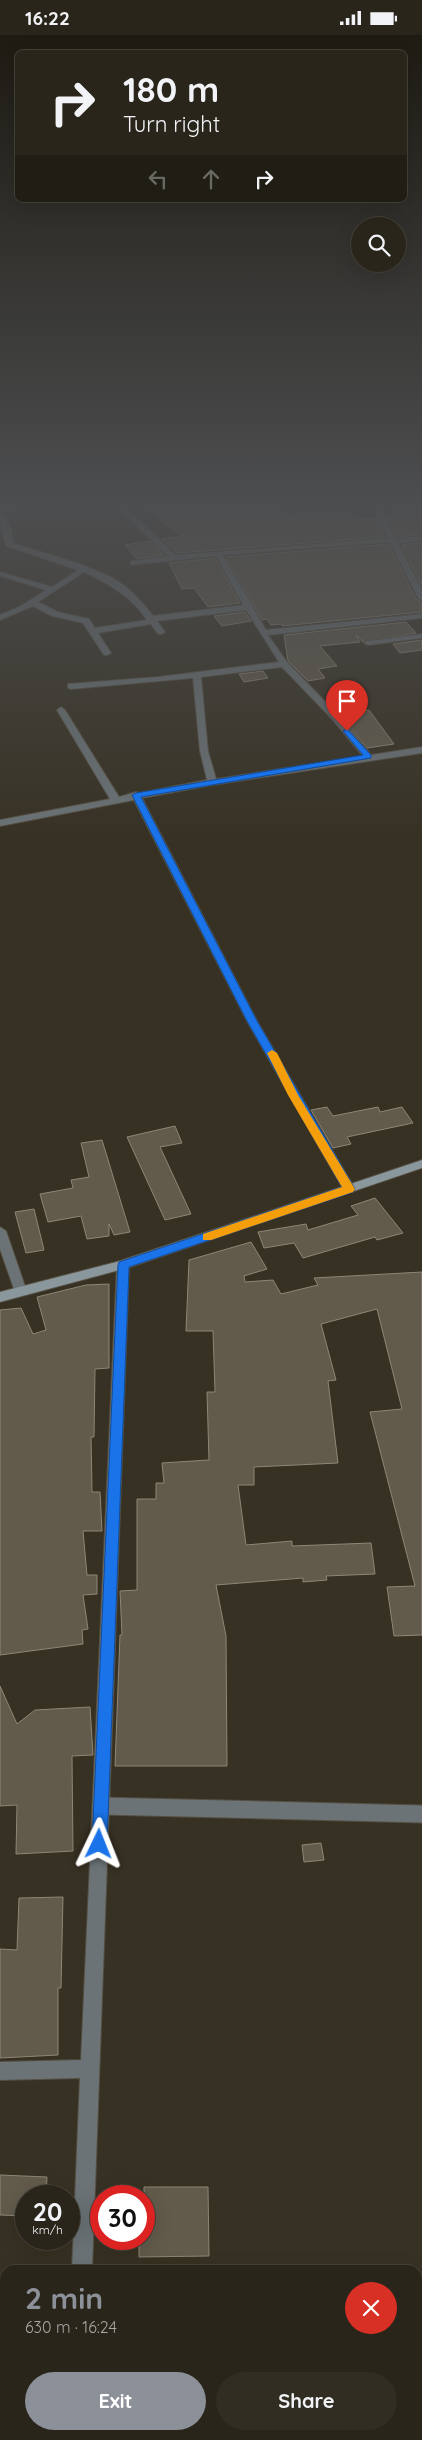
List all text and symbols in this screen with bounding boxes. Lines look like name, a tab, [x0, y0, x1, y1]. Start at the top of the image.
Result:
text: 16:22	[25, 6, 70, 30]
text: 180 m	[123, 67, 219, 111]
icon: right	[40, 70, 105, 135]
text: Turn right	[123, 110, 220, 138]
icon: left	[144, 165, 172, 193]
icon: ahead	[197, 165, 225, 193]
icon: right	[250, 165, 278, 193]
map controls	[351, 217, 406, 272]
button: search	[351, 217, 406, 272]
pin	[326, 680, 368, 731]
icon: arrive	[333, 687, 361, 715]
position arrow	[72, 1817, 124, 1869]
speed limit sign: 30	[90, 2185, 155, 2250]
text: 20	[33, 2196, 62, 2227]
text: km/h	[32, 2222, 63, 2237]
text: 2 min	[25, 2279, 103, 2317]
button: close	[345, 2282, 397, 2334]
text: 630 m · 16:24	[25, 2317, 117, 2337]
button: Exit	[25, 2372, 206, 2430]
button: Share	[216, 2372, 397, 2430]

